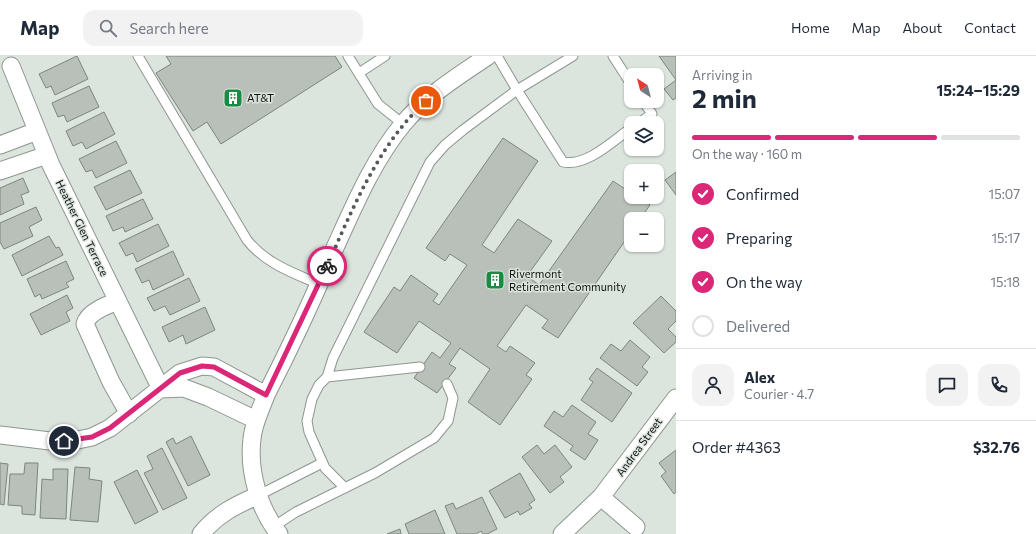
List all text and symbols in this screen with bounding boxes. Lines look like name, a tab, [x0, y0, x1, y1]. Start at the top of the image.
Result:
search box	[83, 10, 363, 46]
text: Map	[20, 16, 59, 39]
icon: search	[97, 17, 119, 39]
text: Search here	[129, 19, 209, 37]
text: Home	[791, 19, 830, 36]
text: Map	[852, 19, 880, 36]
text: About	[902, 19, 942, 36]
text: Contact	[964, 19, 1016, 36]
text: Arriving in	[692, 67, 752, 83]
north arrow	[624, 68, 664, 108]
map controls	[624, 68, 664, 252]
text: 15:24–15:29	[937, 81, 1020, 99]
text: 2 min	[692, 82, 757, 113]
pin	[409, 84, 443, 118]
building icon: AT&T	[222, 87, 244, 109]
icon: bag	[415, 90, 437, 112]
place label: AT&T	[247, 91, 274, 104]
button: layers	[624, 116, 664, 156]
text: On the way · 160 m	[692, 146, 802, 162]
button: +	[624, 164, 664, 204]
street label: Heather Glen Terrace	[53, 177, 112, 278]
icon: check	[692, 183, 714, 205]
text: Confirmed	[726, 185, 799, 203]
text: 15:07	[989, 186, 1020, 202]
button: −	[624, 212, 664, 252]
icon: check	[692, 227, 714, 249]
text: Preparing	[726, 229, 792, 247]
text: 15:17	[991, 230, 1020, 246]
courier	[307, 246, 347, 286]
icon: bike	[316, 255, 338, 277]
place label: Rivermont Retirement Community	[509, 267, 626, 293]
building icon: Rivermont Retirement Community	[484, 269, 506, 291]
icon: check	[692, 271, 714, 293]
text: On the way	[726, 273, 803, 291]
text: 15:18	[990, 274, 1020, 290]
text: Delivered	[726, 317, 790, 335]
button: person	[692, 364, 734, 406]
button: chat	[926, 364, 968, 406]
button: phone	[978, 364, 1020, 406]
text: Alex	[744, 368, 775, 386]
text: Courier · 4.7	[744, 386, 814, 402]
street label: Andrea Street	[613, 415, 664, 479]
pin	[47, 424, 81, 458]
icon: home	[53, 430, 75, 452]
text: Order #4363	[692, 438, 781, 456]
text: $32.76	[973, 438, 1020, 456]

